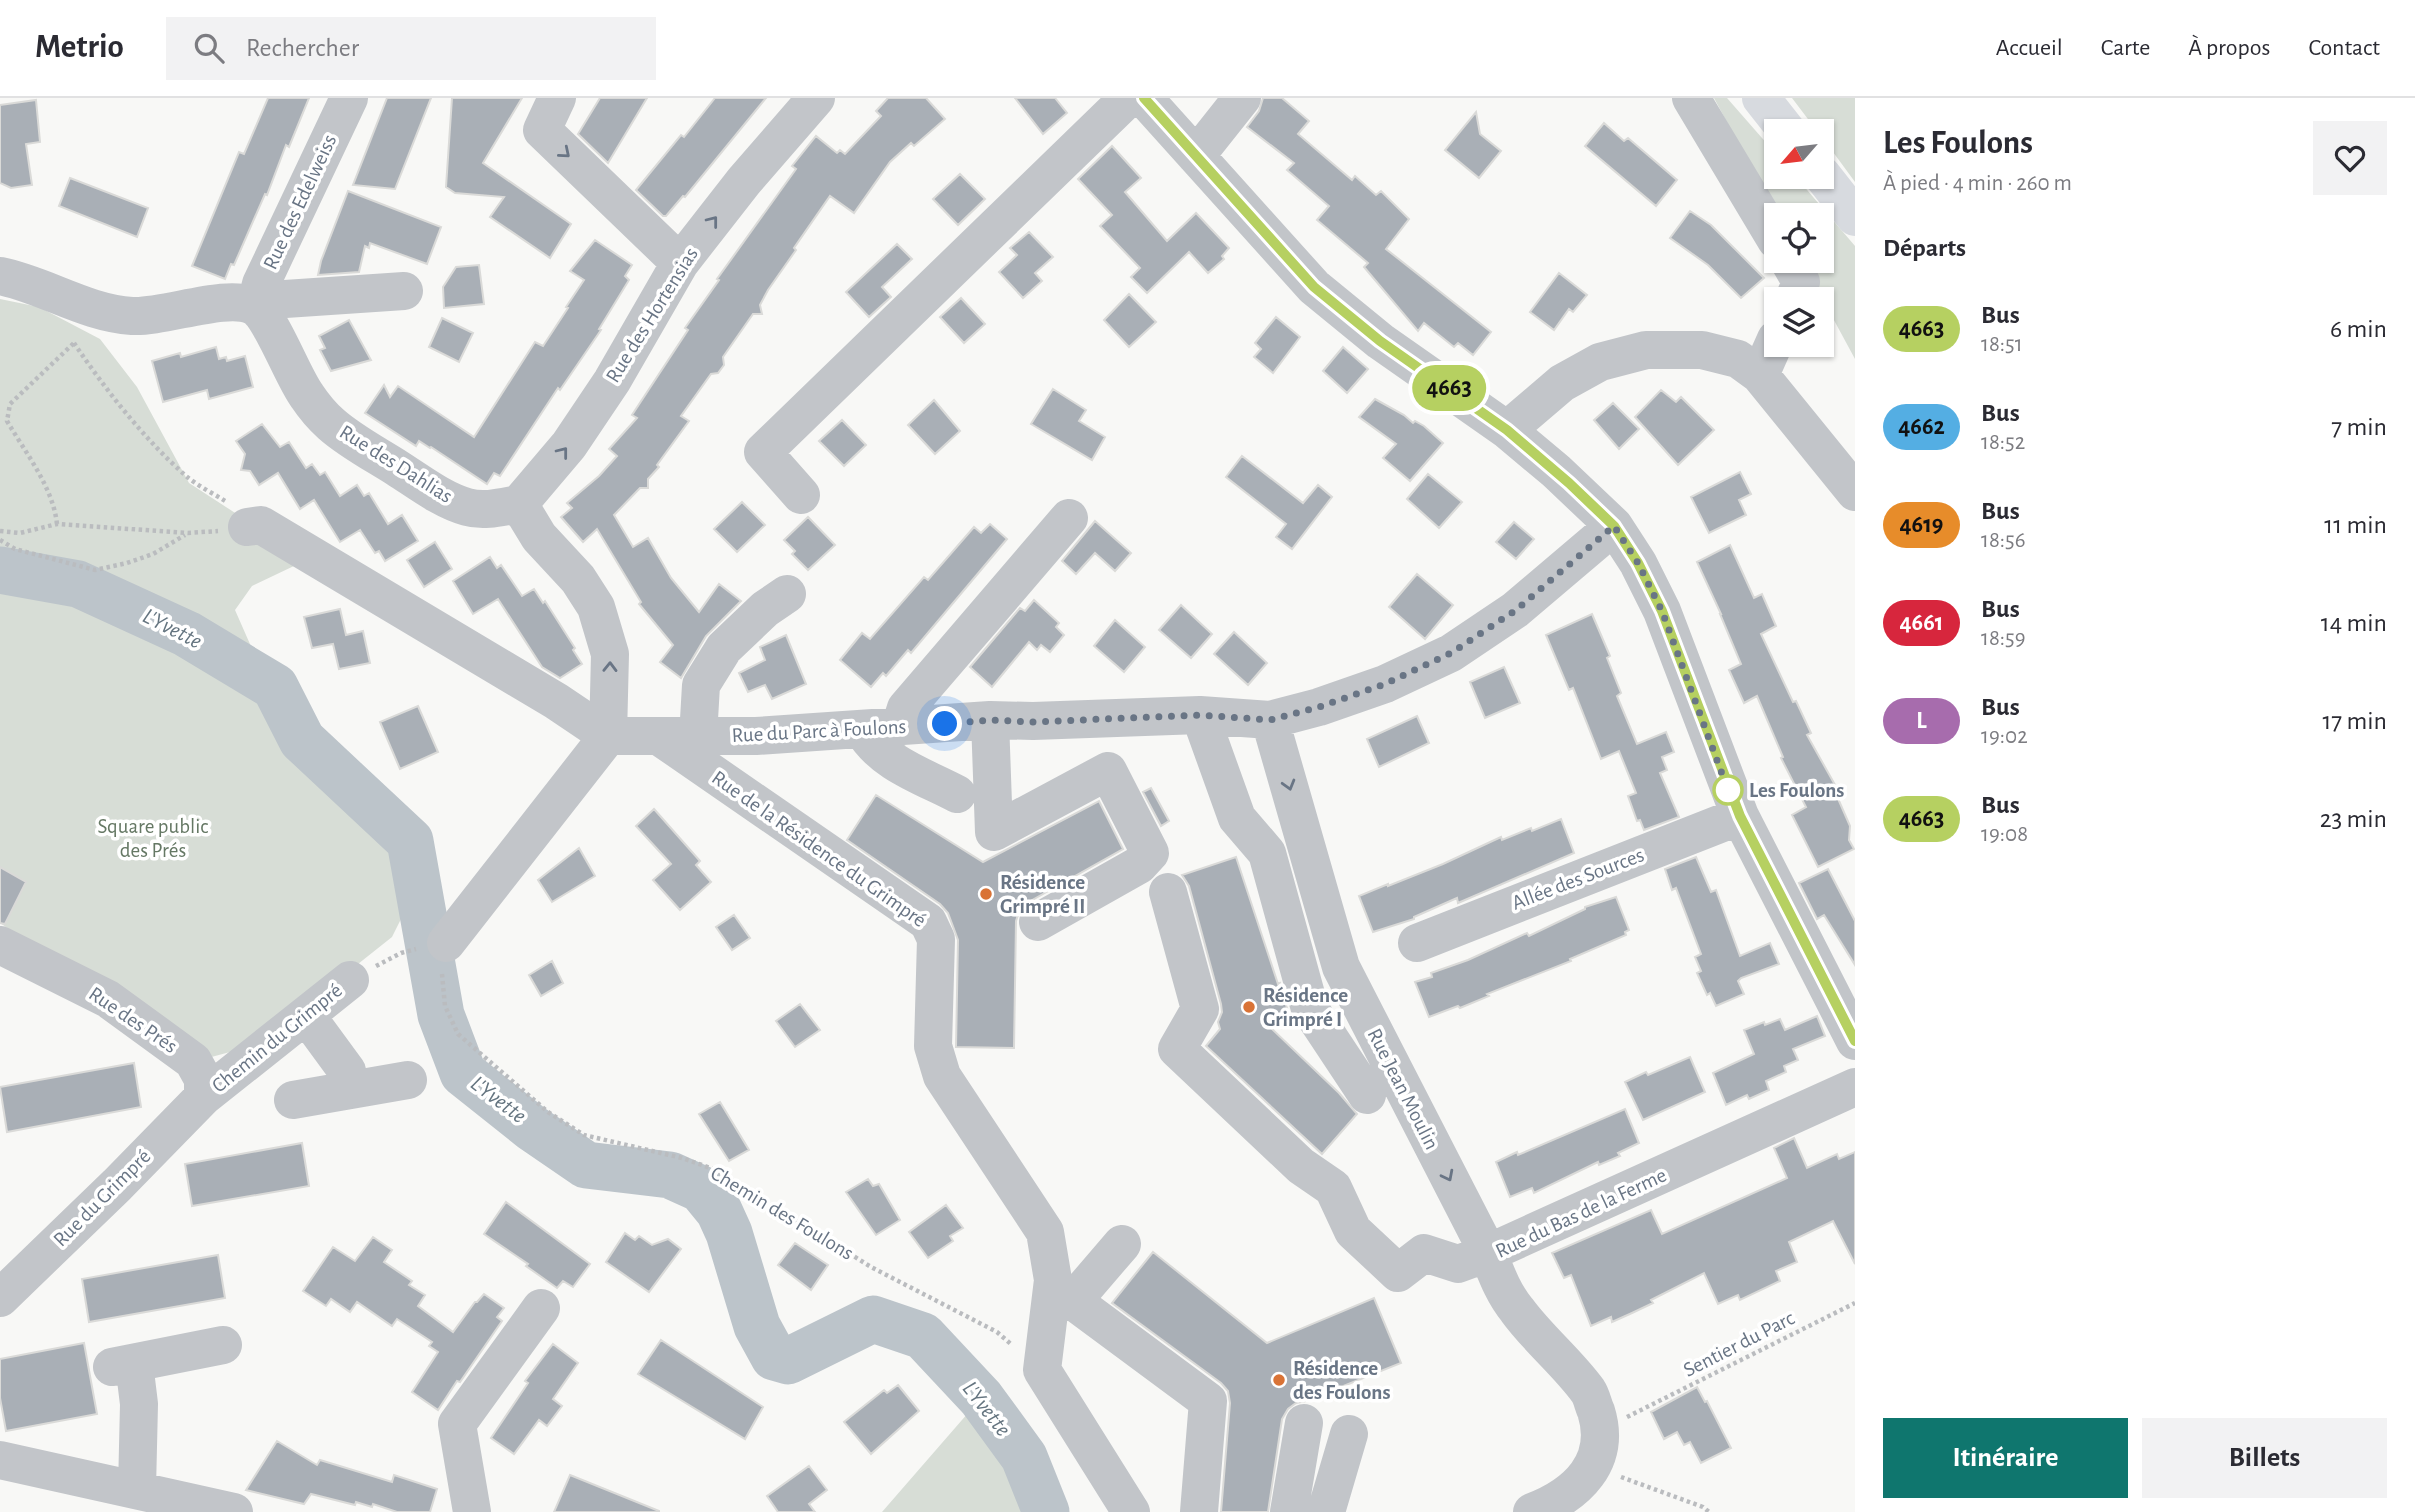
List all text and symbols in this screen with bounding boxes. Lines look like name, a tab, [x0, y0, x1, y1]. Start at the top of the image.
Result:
search box	[166, 17, 656, 80]
icon: search	[190, 29, 228, 67]
text: Metrio	[35, 31, 124, 64]
text: Rechercher	[246, 35, 359, 61]
text: Accueil	[1996, 36, 2063, 60]
text: Carte	[2101, 36, 2150, 60]
text: À propos	[2188, 36, 2270, 60]
text: Contact	[2308, 36, 2380, 60]
north arrow	[1764, 119, 1834, 189]
map controls	[1764, 119, 1834, 357]
button: heart	[2313, 121, 2387, 195]
text: Les Foulons	[1883, 127, 2033, 160]
street label: Rue des Edelweiss	[260, 131, 340, 273]
one-way arrow	[557, 145, 570, 157]
text: À pied · 4 min · 260 m	[1883, 172, 2072, 195]
button: locate	[1764, 203, 1834, 273]
one-way arrow	[705, 216, 717, 229]
text: Départs	[1883, 235, 1966, 261]
street label: Rue des Hortensias	[602, 244, 702, 386]
button: layers	[1764, 287, 1834, 357]
text: Bus	[1981, 302, 2020, 328]
text: 6 min	[2330, 316, 2387, 342]
text: 4663	[1899, 317, 1944, 341]
text: 18:51	[1981, 333, 2023, 356]
line badge: 4663	[1400, 365, 1498, 411]
text: 4663	[1426, 376, 1472, 400]
text: Bus	[1981, 400, 2020, 426]
text: 7 min	[2331, 414, 2387, 440]
text: 4662	[1898, 415, 1945, 439]
street label: Rue des Dahlias	[336, 421, 456, 507]
text: 18:52	[1981, 431, 2025, 454]
one-way arrow	[555, 448, 568, 460]
text: Bus	[1981, 498, 2020, 524]
text: 11 min	[2324, 512, 2387, 538]
text: 4619	[1900, 513, 1943, 537]
text: 18:56	[1981, 529, 2026, 552]
text: Bus	[1981, 596, 2020, 622]
water label: L'Yvette	[139, 604, 206, 654]
text: 14 min	[2321, 610, 2387, 636]
text: 4661	[1900, 611, 1943, 635]
text: 18:59	[1981, 627, 2026, 650]
one-way arrow	[602, 662, 618, 672]
text: Bus	[1981, 694, 2020, 720]
your location	[927, 706, 962, 741]
text: 17 min	[2322, 708, 2387, 734]
text: L	[1916, 709, 1927, 733]
street label: Rue du Parc à Foulons	[731, 716, 907, 746]
text: 19:02	[1981, 725, 2028, 748]
street label: Rue de la Résidence du Grimpré	[708, 767, 930, 931]
marker: Les Foulons	[1713, 775, 1743, 805]
one-way arrow	[1281, 779, 1295, 791]
place label: Les Foulons	[1749, 780, 1844, 801]
text: Bus	[1981, 792, 2020, 818]
text: 23 min	[2320, 806, 2387, 832]
text: 4663	[1899, 807, 1944, 831]
park label: Square public des Prés	[98, 816, 208, 861]
text: 19:08	[1981, 823, 2028, 846]
street label: Allée des Sources	[1509, 844, 1647, 914]
place label: Résidence Grimpré II	[1000, 872, 1085, 917]
marker: Résidence Grimpré II	[978, 886, 994, 902]
street label: Chemin du Grimpré	[208, 979, 346, 1097]
street label: Rue des Prés	[85, 983, 181, 1057]
place label: Résidence Grimpré I	[1263, 985, 1348, 1030]
marker: Résidence Grimpré I	[1241, 999, 1257, 1015]
street label: Rue Jean Moulin	[1363, 1025, 1443, 1153]
water label: L'Yvette	[466, 1072, 530, 1128]
street label: Rue du Grimpré	[49, 1145, 155, 1251]
street label: Chemin des Foulons	[707, 1162, 857, 1264]
street label: Rue du Bas de la Ferme	[1492, 1164, 1670, 1262]
one-way arrow	[1439, 1168, 1453, 1181]
street label: Sentier du Parc	[1680, 1307, 1798, 1381]
place label: Résidence des Foulons	[1293, 1358, 1391, 1403]
marker: Résidence des Foulons	[1271, 1372, 1287, 1388]
water label: L'Yvette	[958, 1377, 1015, 1441]
button: Itinéraire	[1883, 1418, 2128, 1498]
button: Billets	[2142, 1418, 2387, 1498]

